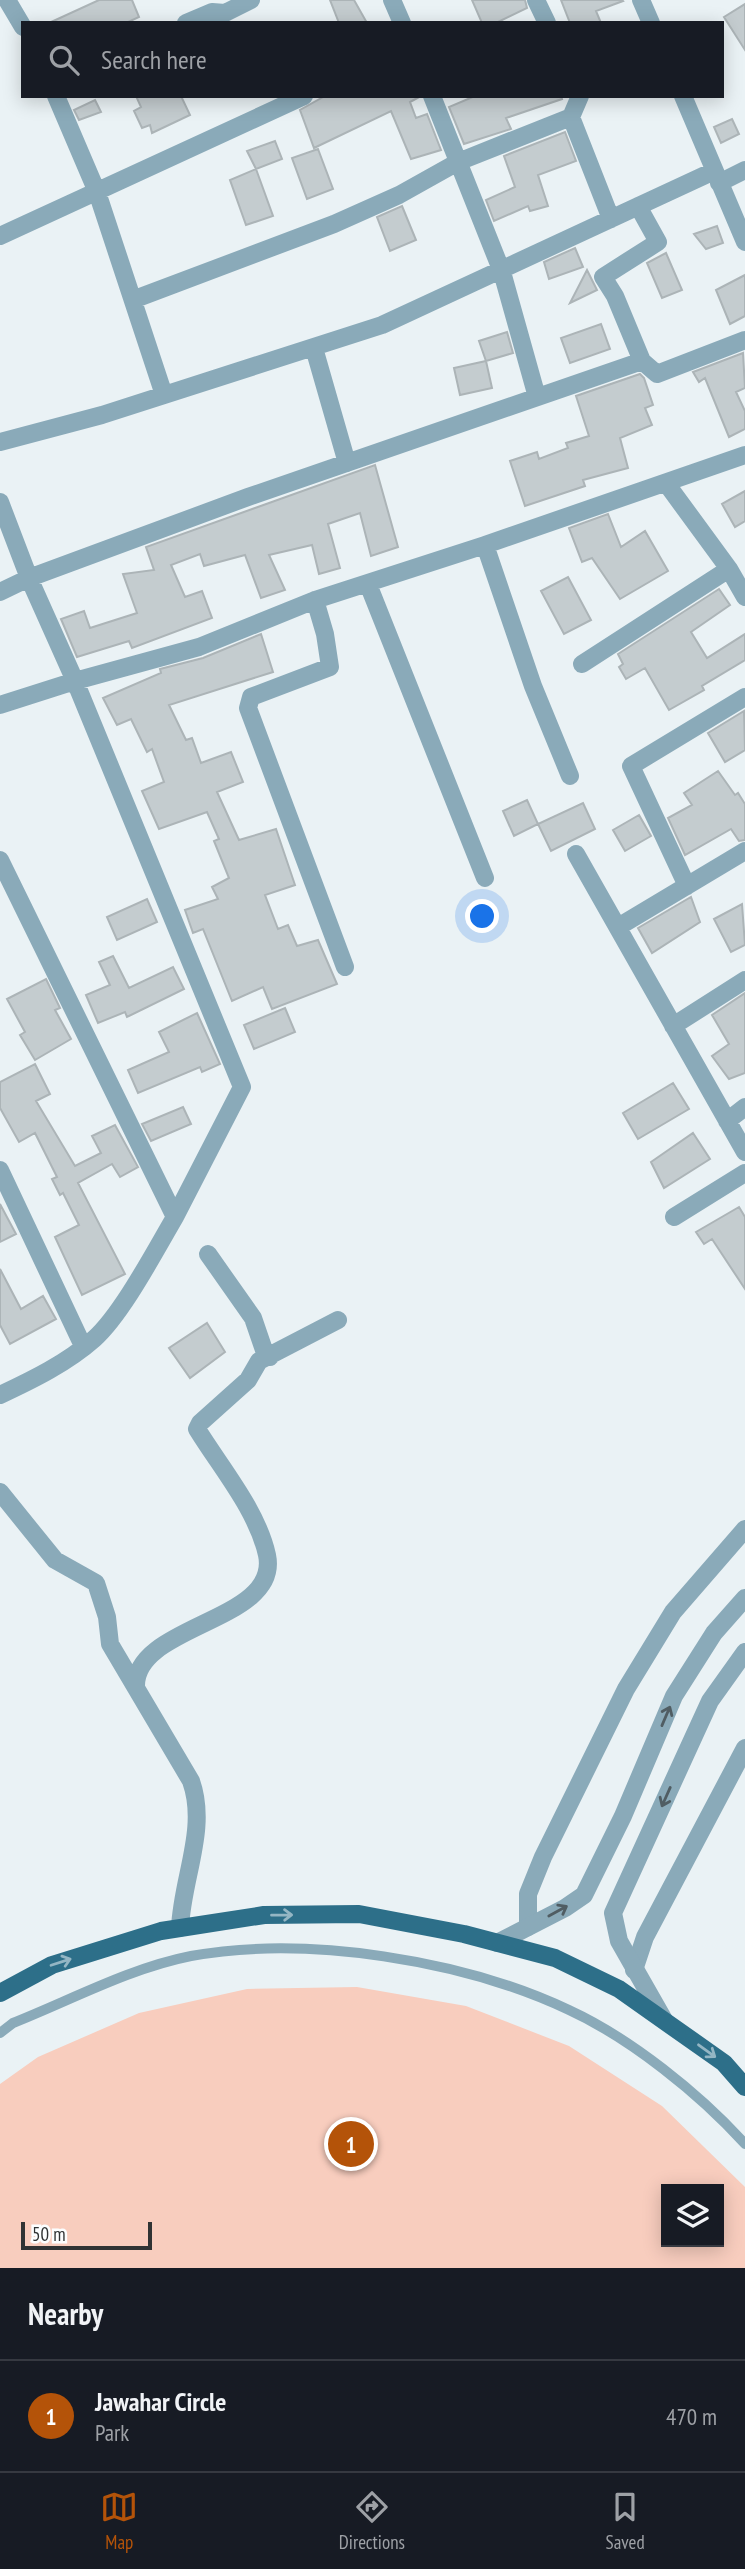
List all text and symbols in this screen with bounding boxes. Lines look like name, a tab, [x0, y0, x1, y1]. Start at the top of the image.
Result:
search box	[21, 21, 724, 98]
icon: search	[45, 41, 83, 79]
text: Search here	[101, 43, 207, 76]
your location	[465, 899, 499, 933]
one-way arrow	[660, 1706, 673, 1727]
one-way arrow	[658, 1787, 671, 1808]
one-way arrow	[547, 1904, 568, 1917]
one-way arrow	[271, 1908, 294, 1922]
one-way arrow	[49, 1955, 71, 1967]
one-way arrow	[697, 2043, 716, 2058]
pin: 1	[328, 2118, 374, 2170]
map controls	[661, 2184, 724, 2247]
button: layers	[661, 2184, 724, 2247]
scale bar	[21, 2219, 152, 2251]
text: 50 m	[32, 2222, 66, 2246]
text: Nearby	[28, 2294, 103, 2333]
text: Jawahar Circle	[95, 2385, 226, 2418]
text: 1	[46, 2402, 57, 2431]
text: 470 m	[666, 2402, 717, 2431]
text: Park	[95, 2418, 129, 2447]
tab: Map	[100, 2488, 138, 2554]
tab: Directions	[339, 2488, 405, 2554]
tab: Saved	[606, 2488, 645, 2554]

